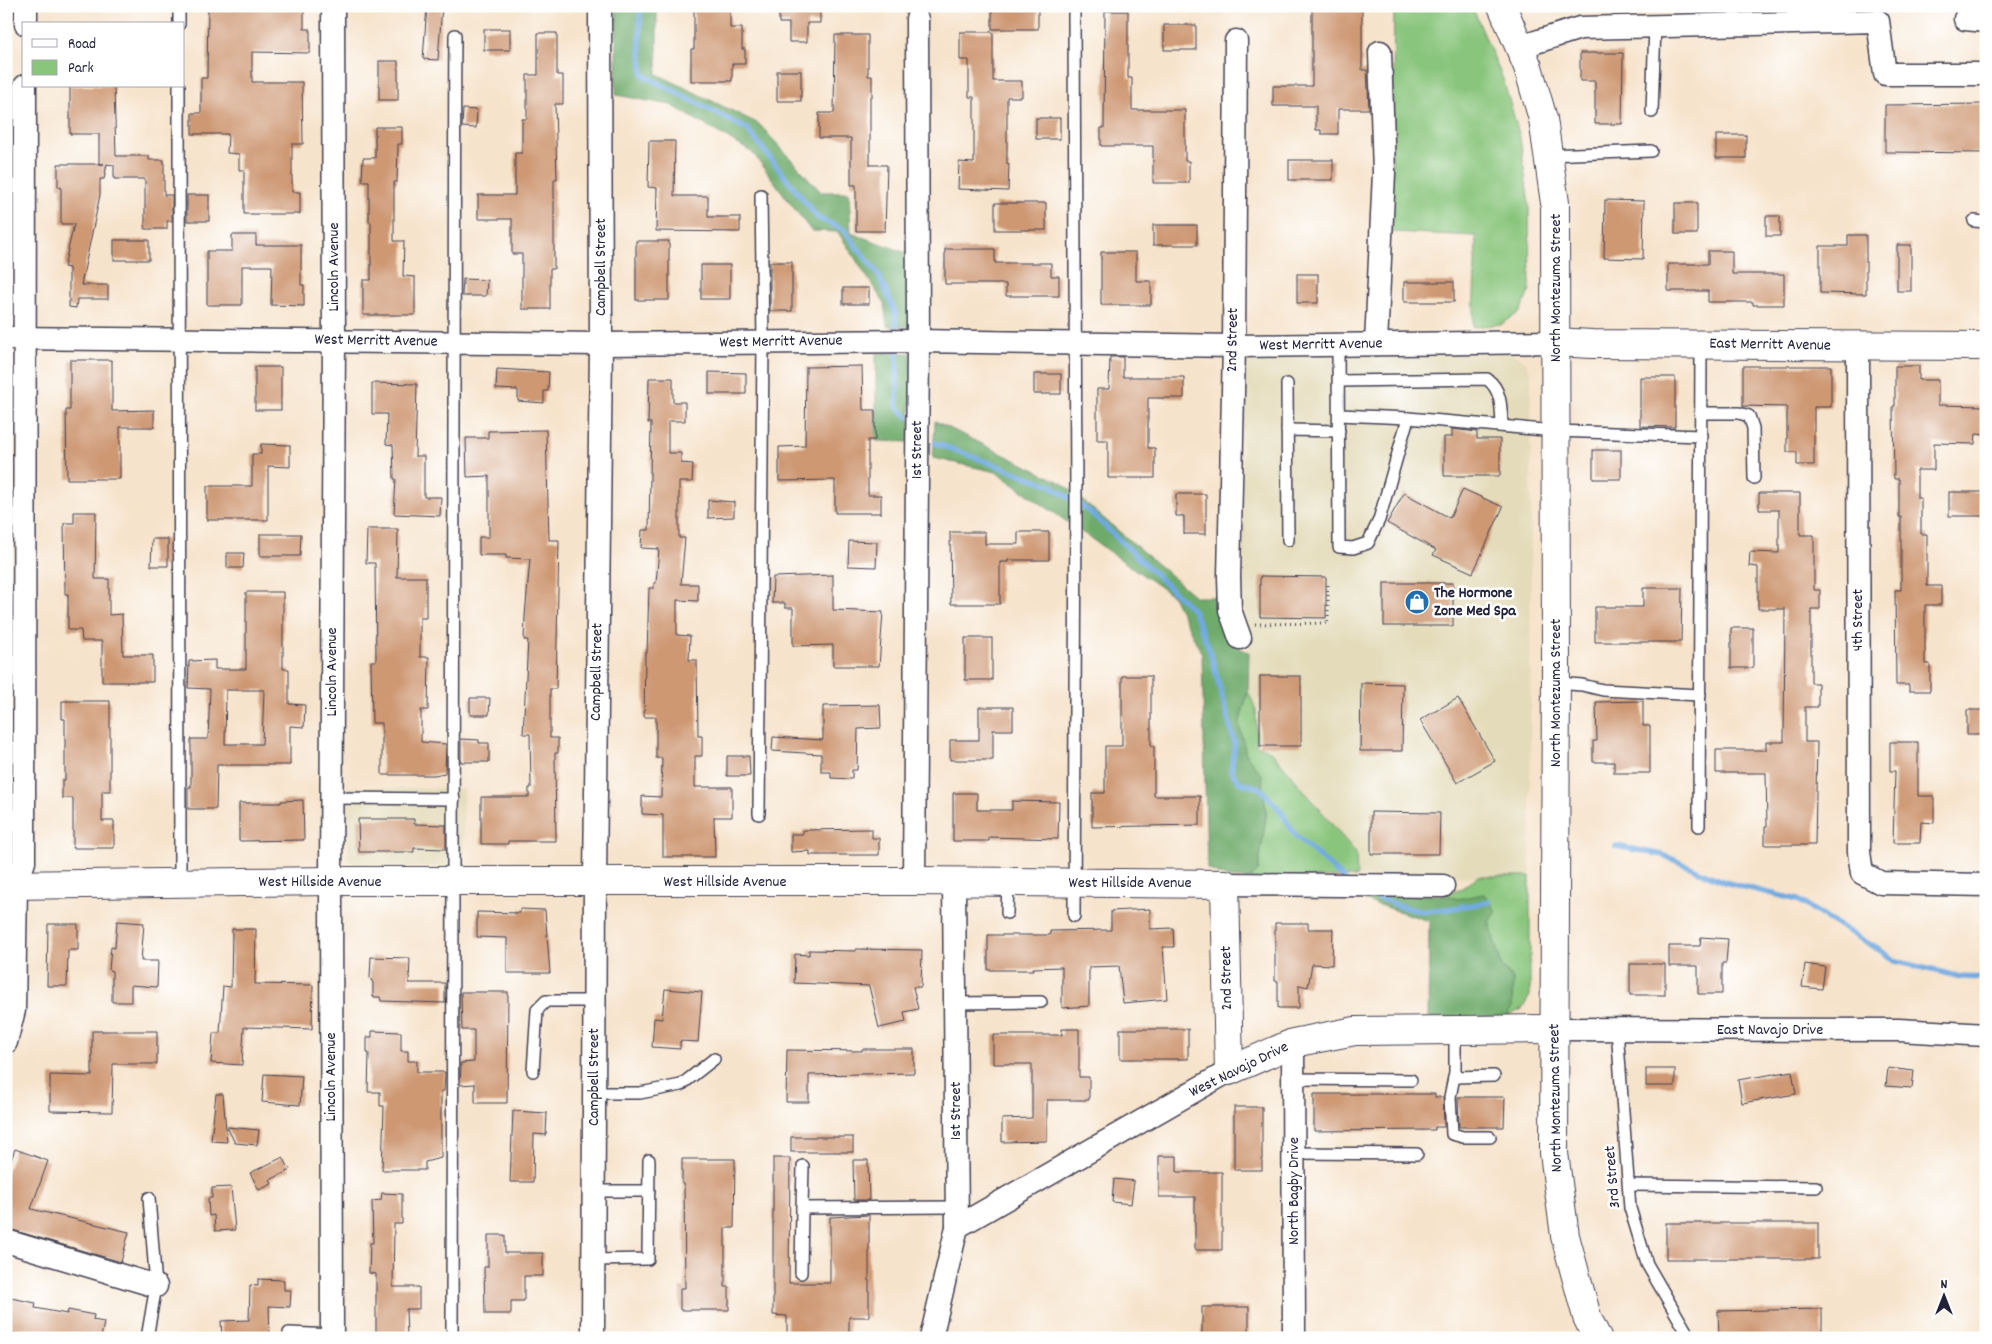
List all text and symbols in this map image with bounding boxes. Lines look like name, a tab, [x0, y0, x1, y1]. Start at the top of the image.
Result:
legend	[22, 22, 185, 88]
text: Road	[68, 34, 96, 56]
text: Park	[68, 58, 94, 80]
street label: North Montezuma Street	[1545, 214, 1568, 362]
street label: Campbell Street	[590, 218, 613, 316]
street label: Lincoln Avenue	[323, 222, 346, 312]
street label: 2nd Street	[1221, 307, 1245, 372]
street label: West Merritt Avenue	[314, 328, 438, 354]
street label: West Merritt Avenue	[719, 329, 843, 355]
street label: West Merritt Avenue	[1259, 332, 1383, 358]
street label: East Merritt Avenue	[1709, 332, 1831, 358]
street label: 1st Street	[906, 421, 929, 479]
place label: The Hormone Zone Med Spa	[1434, 582, 1517, 623]
shop icon: The Hormone Zone Med Spa	[1404, 589, 1430, 615]
street label: 4th Street	[1847, 589, 1870, 651]
street label: North Montezuma Street	[1545, 619, 1568, 767]
street label: Campbell Street	[585, 623, 609, 721]
street label: Lincoln Avenue	[321, 627, 344, 717]
street label: West Hillside Avenue	[259, 871, 381, 894]
street label: West Hillside Avenue	[664, 871, 786, 894]
street label: West Hillside Avenue	[1069, 872, 1191, 895]
street label: 2nd Street	[1215, 945, 1239, 1010]
street label: East Navajo Drive	[1717, 1019, 1823, 1042]
street label: North Montezuma Street	[1543, 1023, 1569, 1173]
street label: Campbell Street	[583, 1028, 606, 1126]
street label: Lincoln Avenue	[320, 1032, 343, 1122]
street label: West Navajo Drive	[1185, 1036, 1293, 1104]
street label: 1st Street	[945, 1082, 968, 1140]
street label: North Bagby Drive	[1283, 1137, 1306, 1245]
street label: 3rd Street	[1599, 1144, 1627, 1209]
north arrow	[1920, 1272, 1970, 1322]
text: N	[1941, 1275, 1948, 1295]

